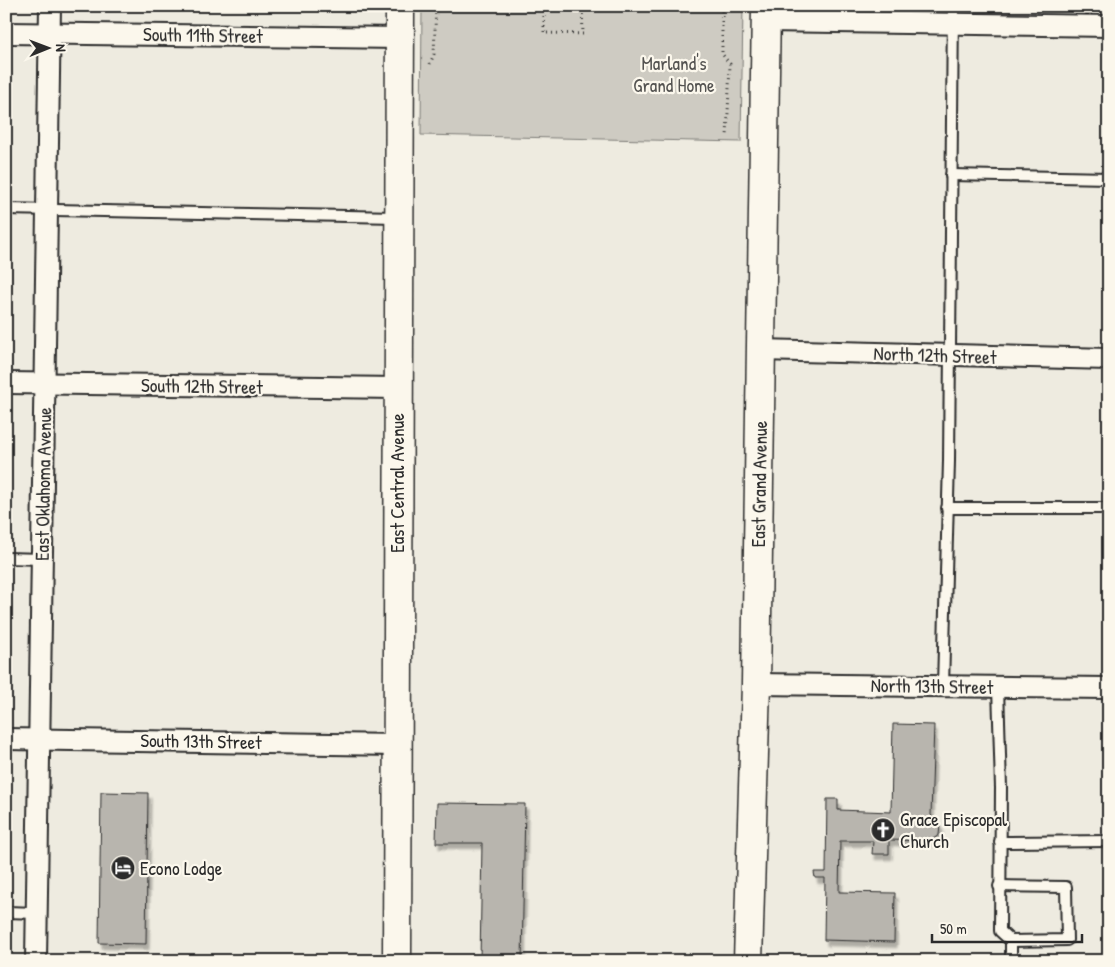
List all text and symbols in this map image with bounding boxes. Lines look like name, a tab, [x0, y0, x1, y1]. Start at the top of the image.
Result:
street label: South 11th Street	[143, 21, 264, 49]
north arrow	[22, 22, 72, 72]
text: N	[52, 44, 71, 52]
park label: Marland's Grand Home	[633, 50, 715, 98]
street label: North 12th Street	[873, 340, 997, 370]
street label: South 12th Street	[141, 372, 264, 400]
street label: East Oklahoma Avenue	[29, 407, 57, 561]
street label: East Central Avenue	[384, 413, 410, 553]
street label: East Grand Avenue	[745, 420, 773, 547]
street label: North 13th Street	[871, 672, 994, 700]
street label: South 13th Street	[140, 727, 262, 755]
place label: Grace Episcopal Church	[900, 806, 1008, 854]
church icon: Grace Episcopal Church	[870, 817, 896, 843]
hotel icon: Econo Lodge	[110, 855, 136, 881]
place label: Econo Lodge	[140, 855, 223, 881]
scale bar	[932, 912, 1082, 944]
text: 50 m	[940, 918, 967, 939]

